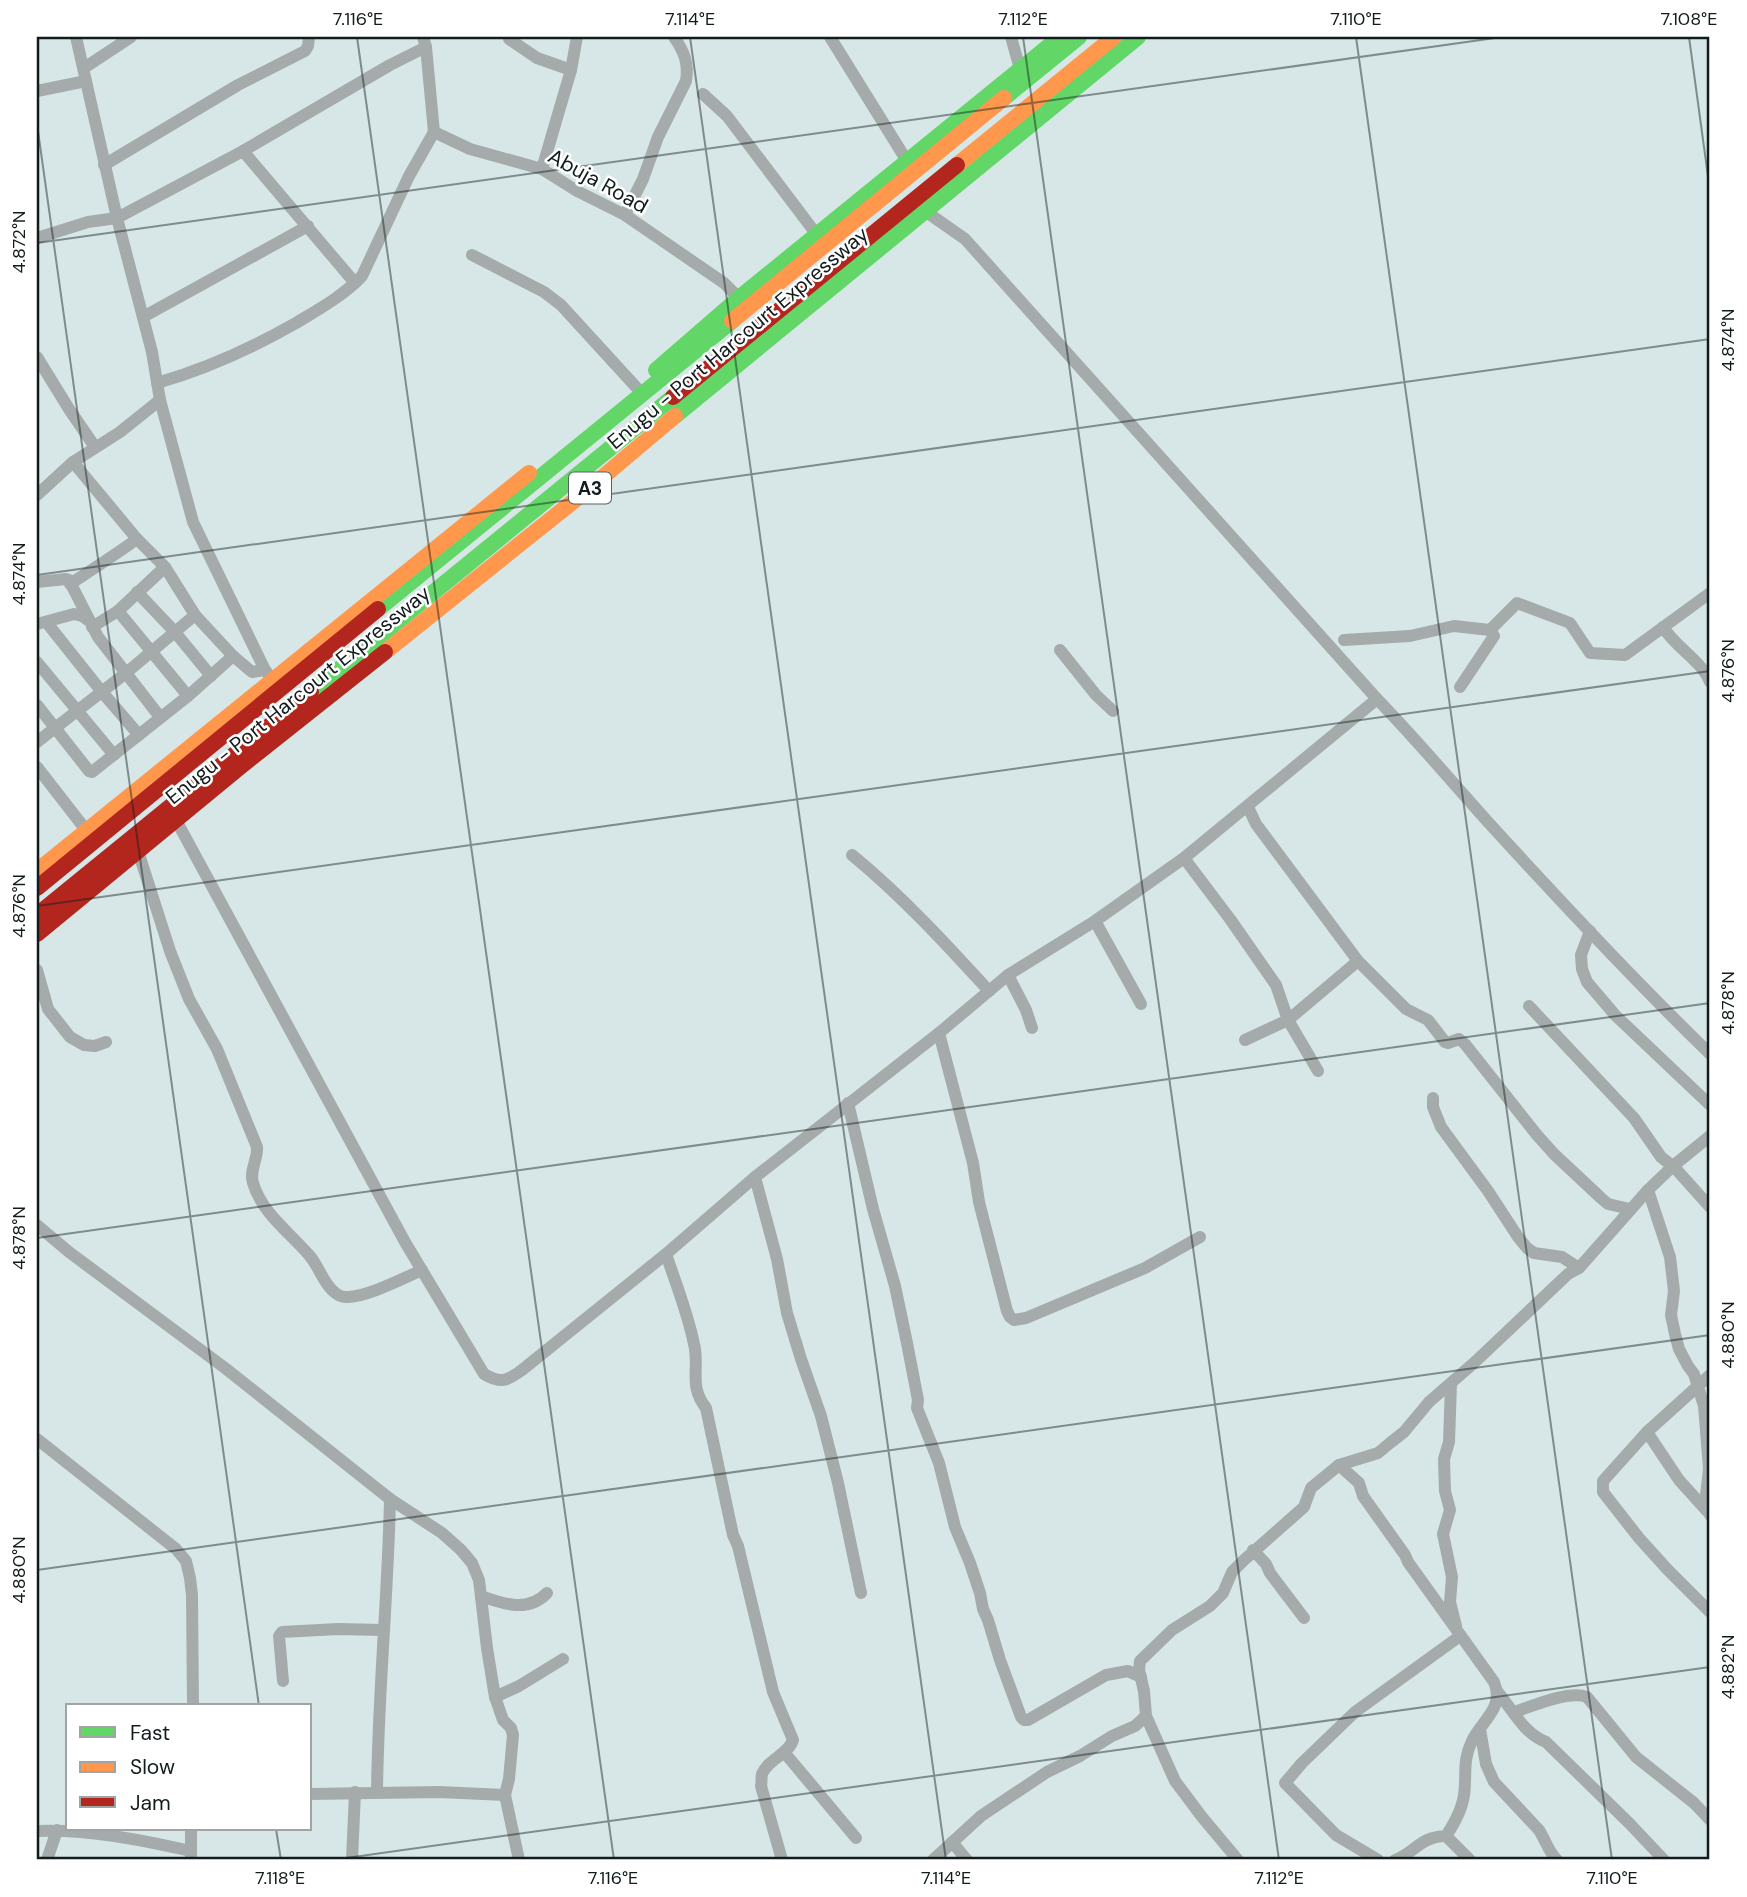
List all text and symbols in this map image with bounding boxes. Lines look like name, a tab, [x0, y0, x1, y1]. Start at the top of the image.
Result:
text: 7.116°E	[333, 7, 383, 31]
text: 7.114°E	[665, 7, 715, 31]
text: 7.112°E	[998, 7, 1048, 31]
text: 7.110°E	[1330, 7, 1382, 31]
text: 7.108°E	[1661, 7, 1717, 31]
street label: Abuja Road	[543, 142, 653, 220]
text: 4.872°N	[7, 210, 31, 274]
street label: Enugu - Port Harcourt Expressway	[602, 220, 875, 456]
text: 4.874°N	[1716, 308, 1740, 372]
road number: A3	[569, 472, 611, 503]
text: 4.874°N	[7, 542, 31, 606]
street label: Enugu - Port Harcourt Expressway	[160, 579, 436, 811]
text: 4.876°N	[1716, 639, 1740, 703]
text: 4.876°N	[7, 874, 31, 938]
text: 4.878°N	[1716, 971, 1740, 1035]
text: 4.878°N	[7, 1206, 31, 1270]
text: 4.880°N	[1716, 1301, 1740, 1369]
text: 4.880°N	[7, 1536, 31, 1604]
text: 4.882°N	[1716, 1634, 1740, 1700]
legend	[66, 1704, 312, 1830]
text: Fast	[130, 1719, 170, 1747]
text: Slow	[130, 1753, 175, 1781]
text: Jam	[130, 1789, 171, 1817]
text: 7.118°E	[255, 1866, 305, 1890]
text: 7.116°E	[588, 1866, 638, 1890]
text: 7.114°E	[921, 1866, 971, 1890]
text: 7.112°E	[1254, 1866, 1304, 1890]
text: 7.110°E	[1586, 1866, 1638, 1890]

